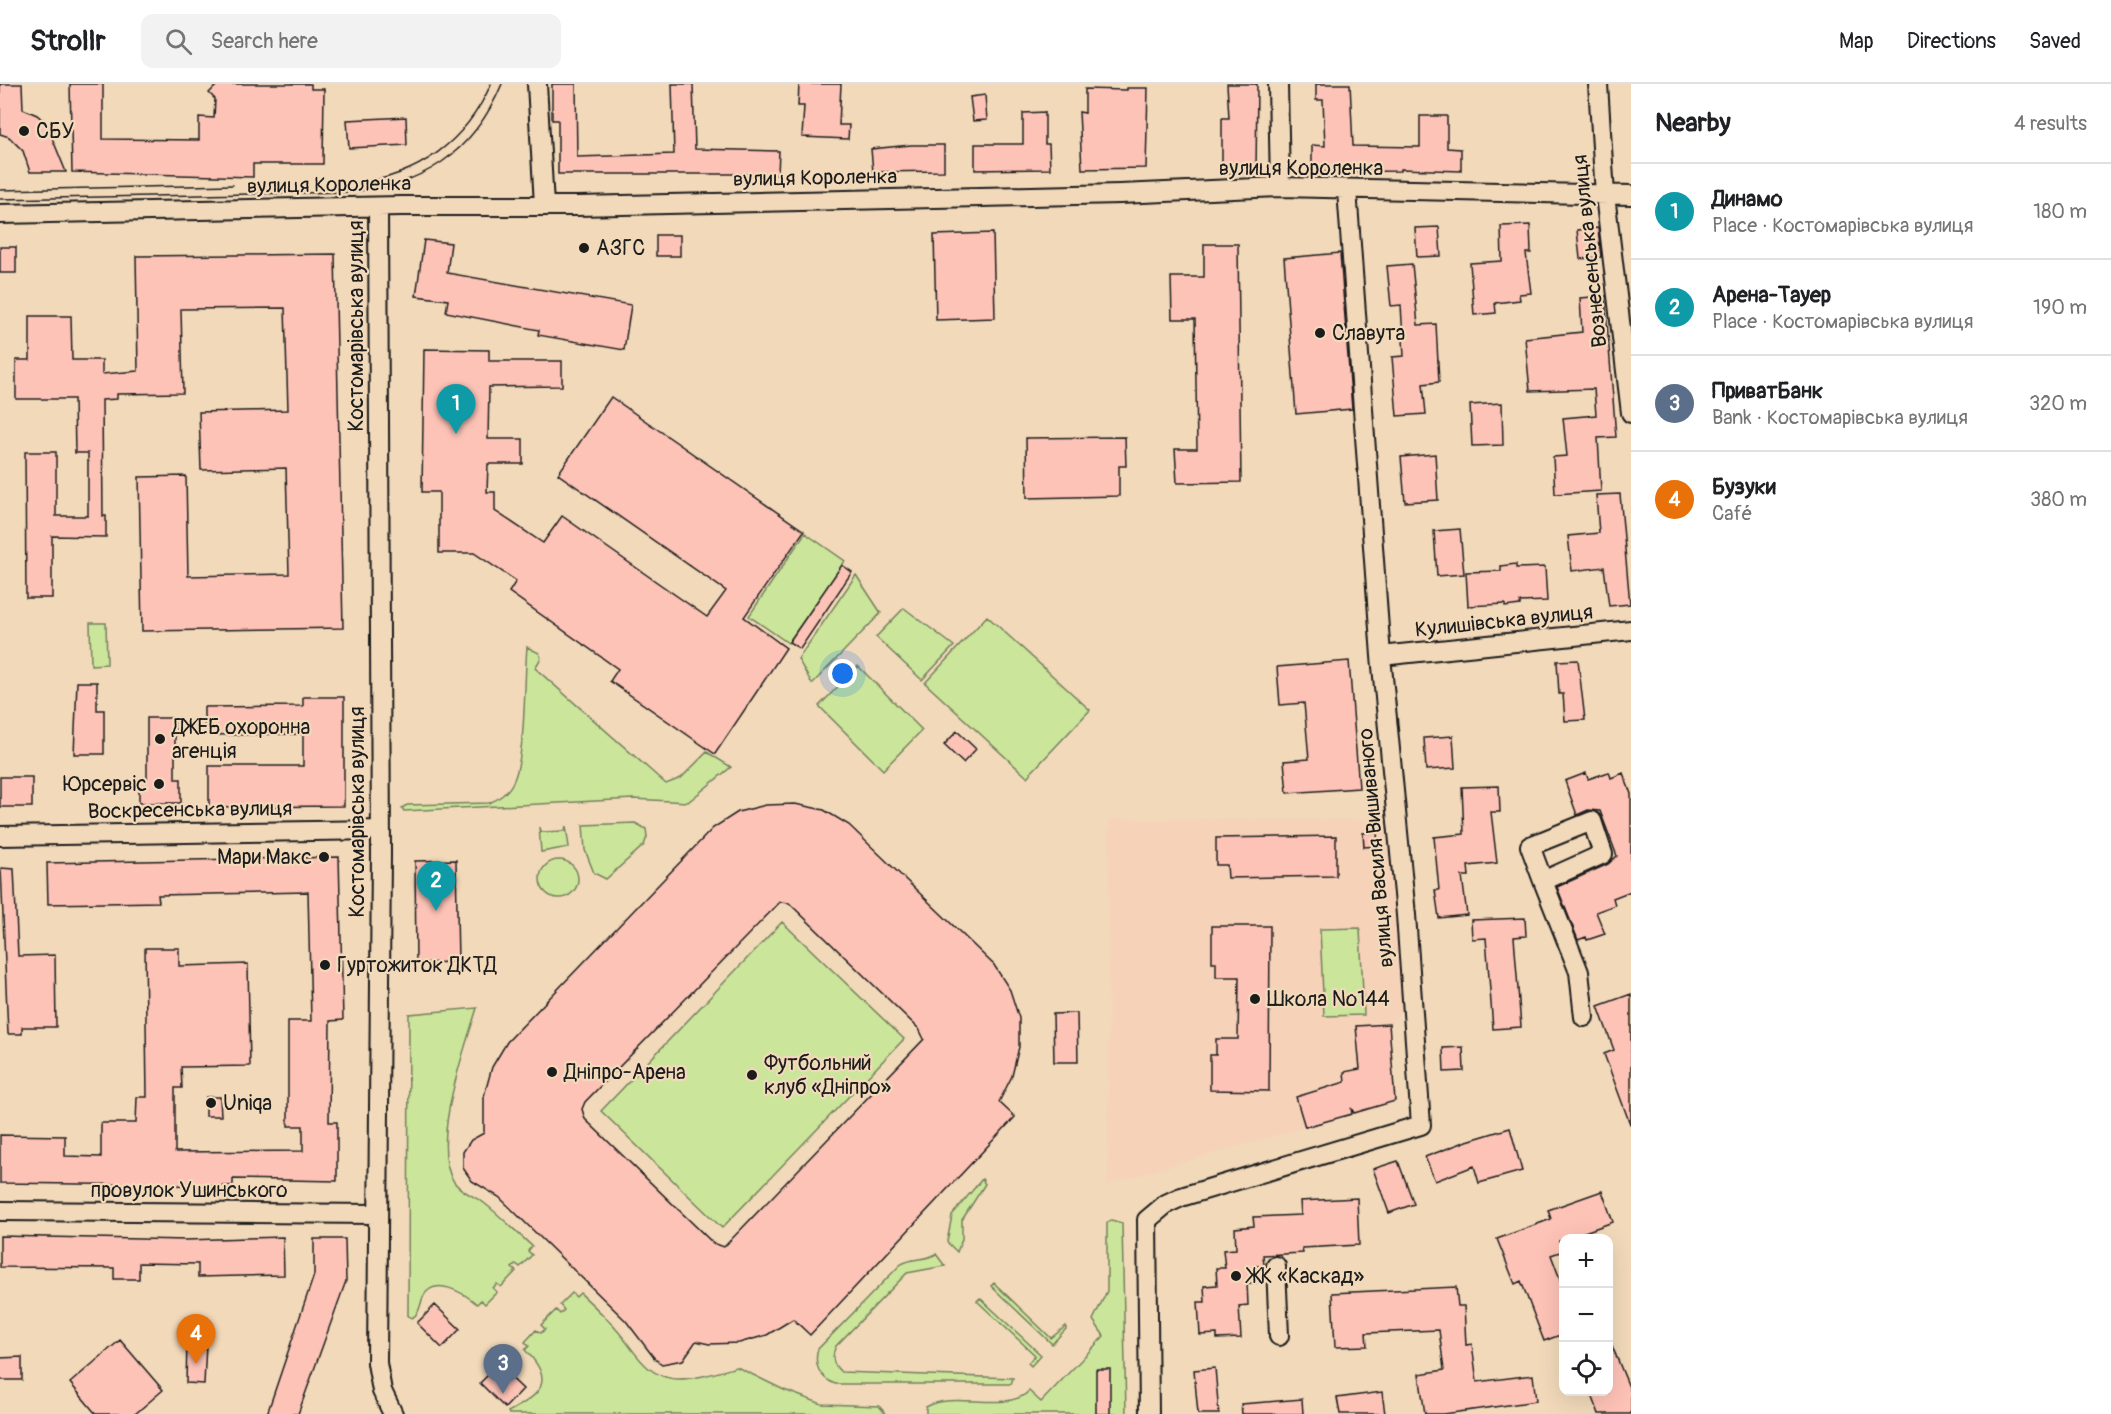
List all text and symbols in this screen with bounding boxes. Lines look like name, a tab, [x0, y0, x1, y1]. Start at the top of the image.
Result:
search box	[141, 14, 561, 68]
text: Strollr	[30, 24, 105, 59]
icon: search	[162, 25, 195, 58]
text: Search here	[210, 27, 318, 55]
text: Map	[1839, 28, 1874, 55]
text: Directions	[1907, 28, 1996, 55]
text: Saved	[2029, 28, 2081, 55]
text: Nearby	[1655, 107, 1731, 139]
text: 4 results	[2014, 111, 2087, 136]
place label: СБУ	[36, 118, 75, 145]
marker: СБУ	[17, 124, 31, 138]
street label: Вознесенська вулиця	[1566, 153, 1614, 349]
street label: вулиця Короленка	[1219, 155, 1383, 182]
street label: вулиця Короленка	[733, 163, 897, 193]
street label: вулиця Короленка	[247, 170, 411, 200]
text: Динамо	[1712, 185, 1783, 213]
text: 1	[1671, 199, 1678, 224]
text: 180 m	[2033, 199, 2087, 224]
text: Place · Костомарівська вулиця	[1712, 213, 1973, 238]
street label: Костомарівська вулиця	[343, 220, 370, 432]
place label: АЗГС	[596, 235, 645, 262]
marker: АЗГС	[577, 241, 591, 255]
text: Арена-Тауер	[1712, 281, 1831, 309]
text: 2	[1669, 295, 1680, 320]
text: 190 m	[2033, 295, 2087, 320]
text: Place · Костомарівська вулиця	[1712, 309, 1973, 334]
place label: Славута	[1332, 320, 1405, 347]
marker: Славута	[1313, 326, 1327, 340]
text: ПриватБанк	[1712, 377, 1823, 405]
pin: 1	[436, 384, 476, 434]
text: 3	[1669, 391, 1680, 416]
text: 320 m	[2029, 391, 2087, 416]
text: Bank · Костомарівська вулиця	[1712, 405, 1968, 430]
text: Бузуки	[1712, 473, 1776, 501]
text: 4	[1669, 487, 1680, 512]
text: 380 m	[2030, 487, 2087, 512]
text: Café	[1712, 501, 1752, 526]
street label: Кулишівська вулиця	[1414, 598, 1594, 644]
your location	[828, 659, 857, 688]
street label: Костомарівська вулиця	[344, 706, 371, 918]
place label: ДЖЕБ охоронна агенція	[171, 714, 310, 765]
street label: вулиця Василя Вишиваного	[1352, 727, 1400, 969]
marker: ДЖЕБ охоронна агенція	[153, 732, 167, 746]
place label: Юрсервіс	[63, 771, 147, 798]
marker: Юрсервіс	[152, 777, 166, 791]
street label: Воскресенська вулиця	[87, 795, 293, 825]
place label: Мари Макс	[217, 844, 312, 871]
marker: Мари Макс	[317, 850, 331, 864]
pin: 2	[416, 862, 456, 911]
place label: Гуртожиток ДКТД	[337, 952, 497, 979]
marker: Гуртожиток ДКТД	[318, 958, 332, 972]
place label: Школа №144	[1267, 986, 1390, 1013]
marker: Школа №144	[1248, 992, 1262, 1006]
place label: Футбольний клуб «Дніпро»	[764, 1050, 892, 1101]
place label: Дніпро-Арена	[563, 1059, 686, 1086]
marker: Дніпро-Арена	[545, 1065, 559, 1079]
marker: Футбольний клуб «Дніпро»	[745, 1068, 759, 1082]
place label: Uniqa	[223, 1090, 272, 1117]
marker: Uniqa	[204, 1096, 218, 1110]
street label: провулок Ушинського	[90, 1177, 288, 1204]
map controls	[1559, 1234, 1613, 1396]
button: +	[1559, 1234, 1613, 1288]
place label: ЖК «Каскад»	[1245, 1263, 1364, 1290]
marker: ЖК «Каскад»	[1229, 1269, 1243, 1283]
button: −	[1559, 1288, 1613, 1342]
pin: 4	[176, 1314, 216, 1364]
button: locate	[1559, 1342, 1613, 1396]
pin: 3	[484, 1344, 522, 1394]

